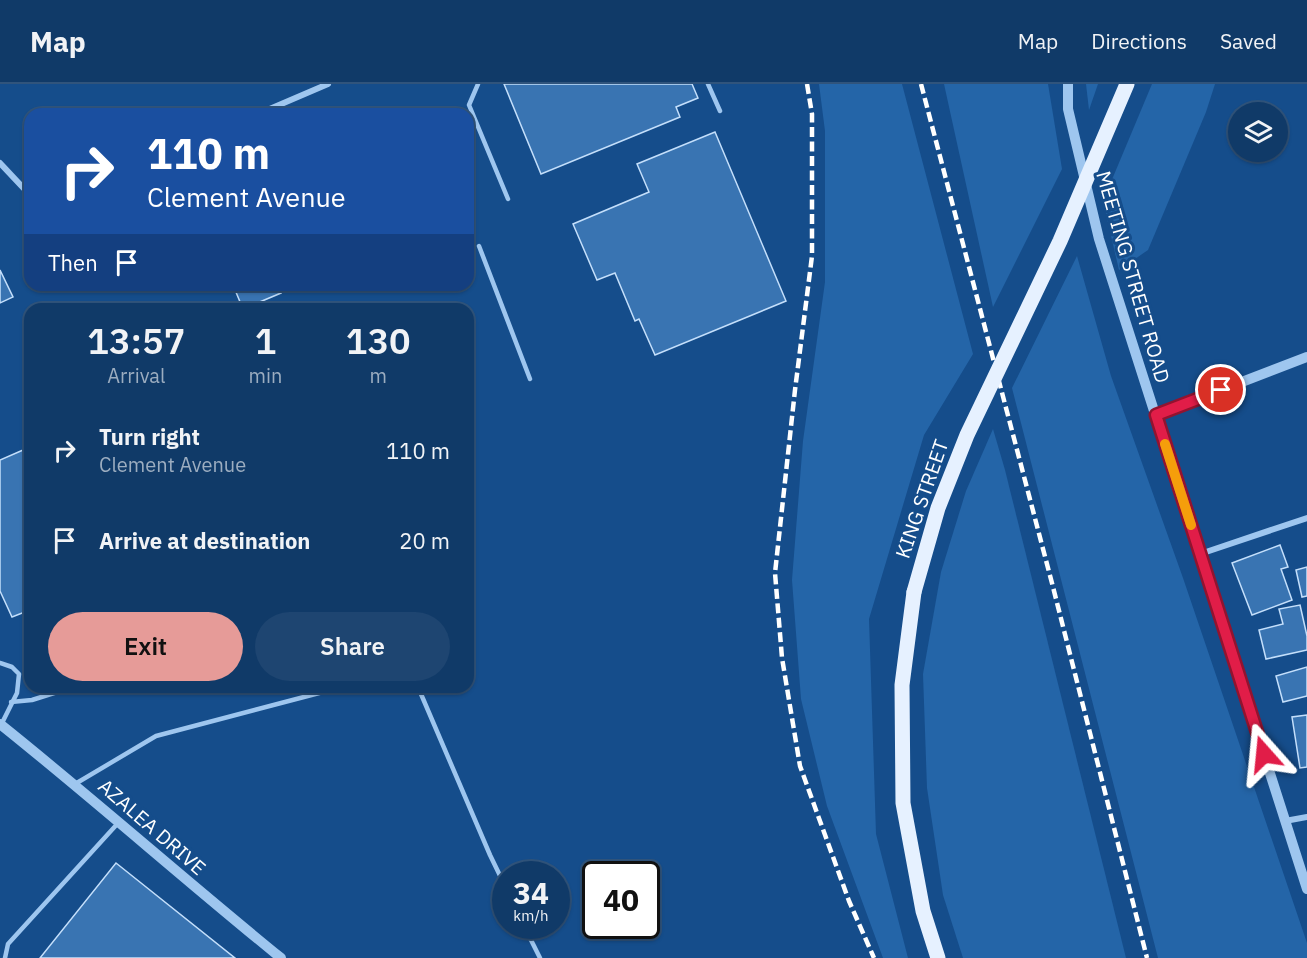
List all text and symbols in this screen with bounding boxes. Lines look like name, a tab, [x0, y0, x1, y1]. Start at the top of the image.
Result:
text: Map	[30, 23, 86, 60]
text: Map	[1018, 27, 1058, 55]
text: Directions	[1091, 27, 1187, 55]
text: Saved	[1220, 27, 1277, 55]
map controls	[1228, 102, 1288, 162]
button: layers	[1228, 102, 1288, 162]
text: 110 m	[147, 126, 270, 181]
icon: right	[48, 132, 126, 210]
street label: MEETING STREET ROAD	[1090, 168, 1177, 386]
text: Clement Avenue	[147, 179, 346, 214]
icon: arrive	[110, 246, 143, 279]
text: Then	[48, 248, 98, 277]
text: 13:57	[87, 317, 185, 364]
text: 1	[255, 317, 276, 364]
text: 130	[346, 317, 411, 364]
text: Arrival	[107, 362, 165, 389]
text: min	[249, 362, 282, 389]
text: m	[369, 362, 387, 389]
pin	[1195, 364, 1246, 415]
icon: arrive	[1204, 373, 1237, 406]
text: Turn right	[99, 422, 200, 451]
icon: right	[48, 434, 81, 467]
text: 110 m	[386, 436, 450, 465]
street label: KING STREET	[889, 436, 954, 562]
text: Clement Avenue	[99, 451, 246, 478]
icon: arrive	[48, 524, 81, 557]
text: Arrive at destination	[99, 526, 310, 555]
text: 20 m	[399, 526, 450, 555]
button: Exit	[48, 612, 243, 681]
button: Share	[255, 612, 450, 681]
position arrow	[1232, 722, 1296, 786]
street label: AZALEA DRIVE	[93, 772, 212, 881]
speed limit sign: 40	[582, 861, 660, 939]
text: 34	[513, 873, 549, 912]
text: km/h	[513, 906, 549, 925]

